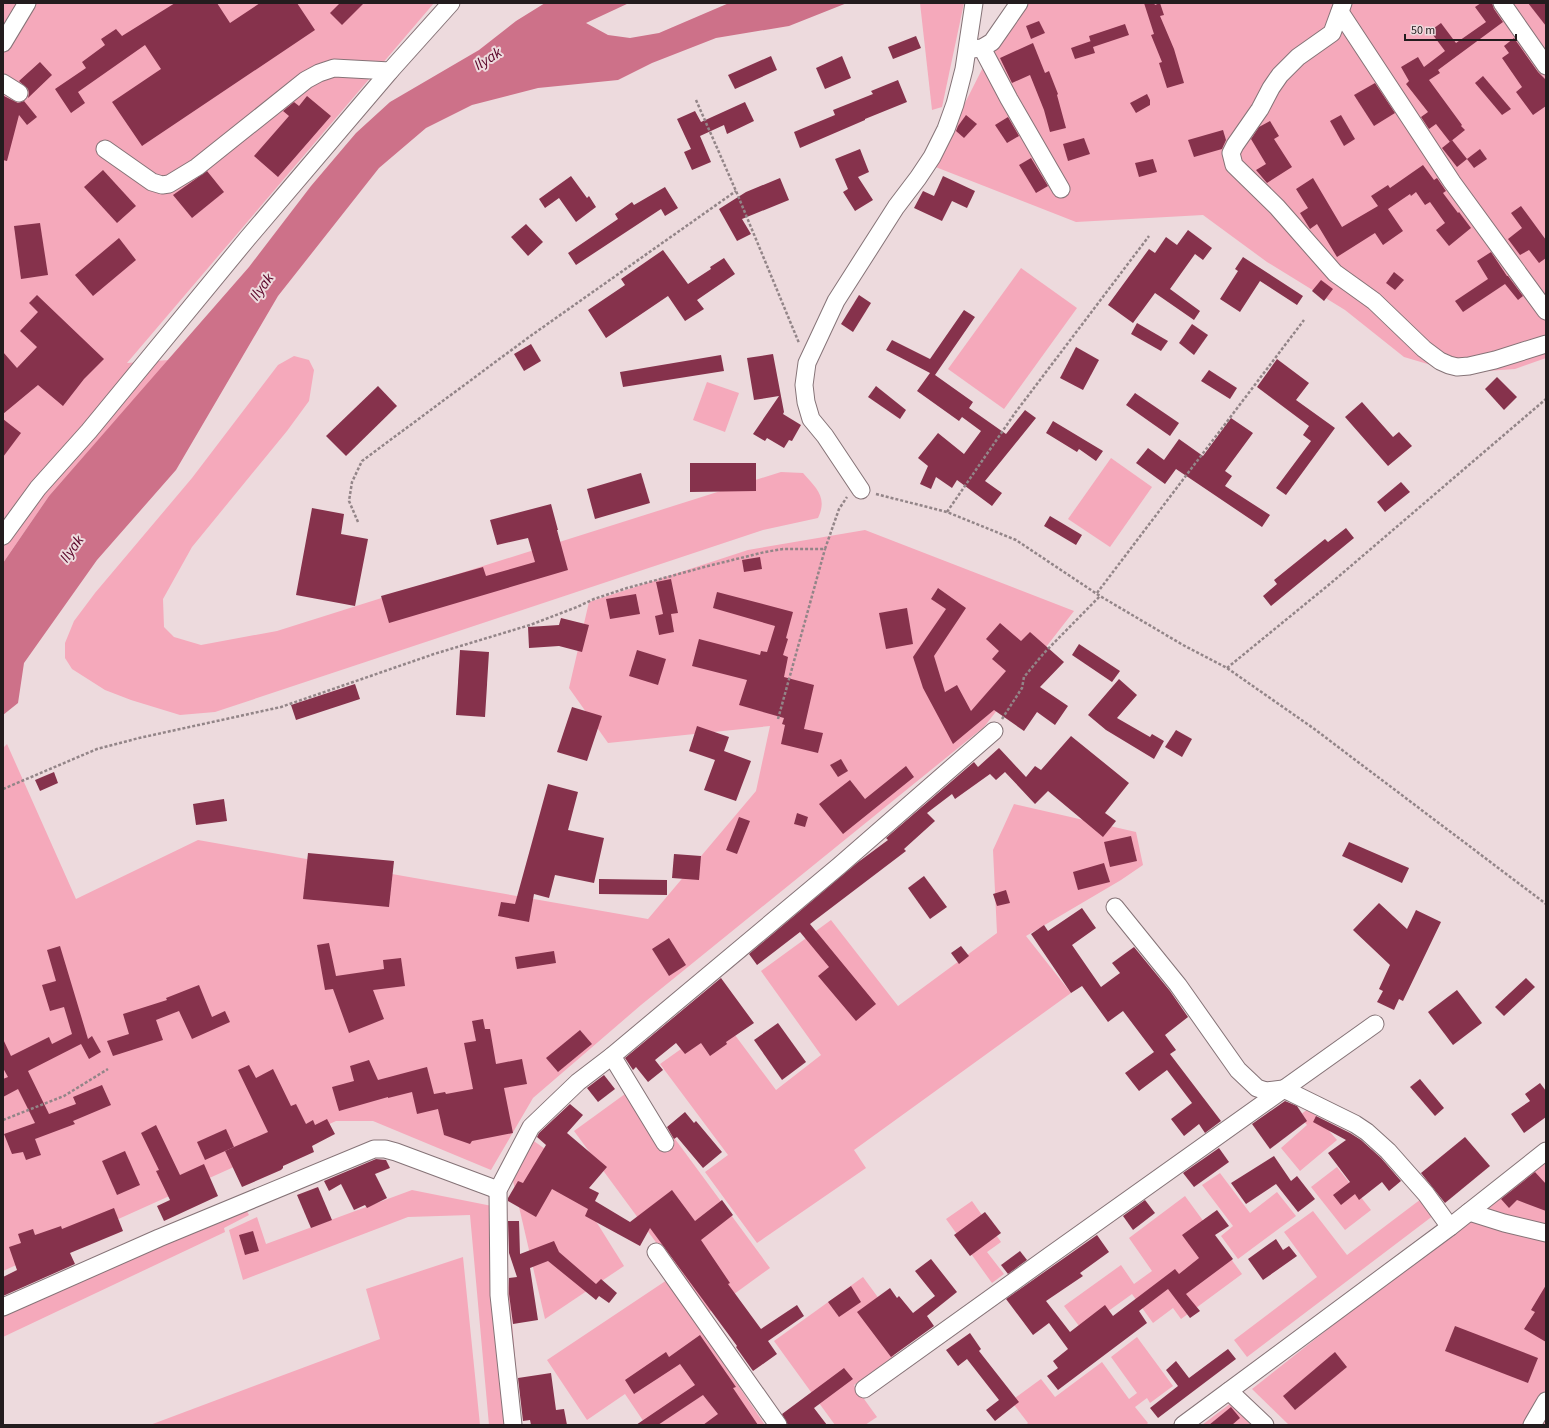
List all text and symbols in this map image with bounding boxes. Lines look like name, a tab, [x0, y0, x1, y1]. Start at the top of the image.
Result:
scale bar	[1405, 16, 1516, 42]
text: 50 m	[1411, 22, 1435, 39]
water label: Ilyak	[470, 42, 507, 76]
water label: Ilyak	[245, 268, 280, 305]
water label: Ilyak	[55, 530, 90, 567]

